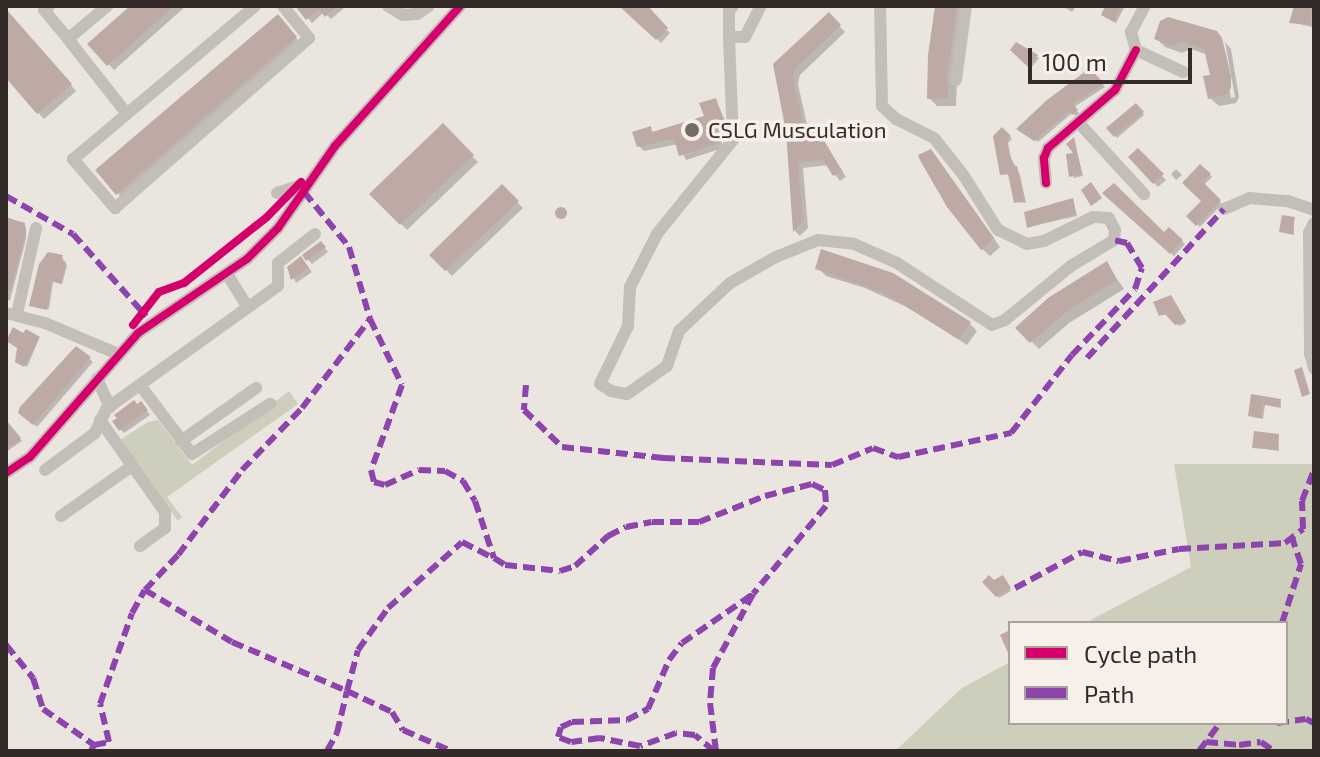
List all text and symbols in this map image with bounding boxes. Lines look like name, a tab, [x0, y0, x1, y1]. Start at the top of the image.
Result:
scale bar	[1032, 32, 1196, 82]
text: 100 m	[1042, 47, 1107, 76]
place label: CSLG Musculation	[708, 117, 887, 143]
marker: CSLG Musculation	[683, 121, 701, 139]
legend	[1008, 621, 1288, 725]
text: Cycle path	[1084, 639, 1197, 668]
text: Path	[1084, 679, 1134, 708]

